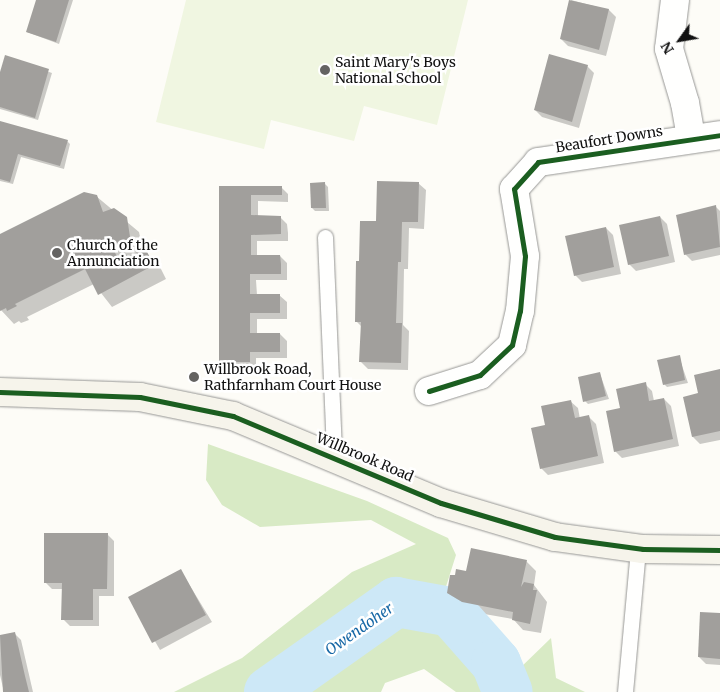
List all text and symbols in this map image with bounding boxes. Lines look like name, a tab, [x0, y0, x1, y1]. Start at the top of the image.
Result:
north arrow	[655, 15, 705, 65]
text: N	[657, 38, 678, 57]
place label: Saint Mary's Boys National School	[335, 54, 456, 86]
marker: Saint Mary's Boys National School	[319, 64, 331, 76]
street label: Beaufort Downs	[554, 122, 664, 156]
place label: Church of the Annunciation	[67, 237, 160, 270]
marker: Church of the Annunciation	[51, 247, 63, 259]
place label: Willbrook Road, Rathfarnham Court House	[204, 361, 381, 394]
marker: Willbrook Road, Rathfarnham Court House	[188, 371, 200, 383]
street label: Willbrook Road	[314, 429, 416, 485]
water label: Owendoher	[321, 599, 397, 659]

